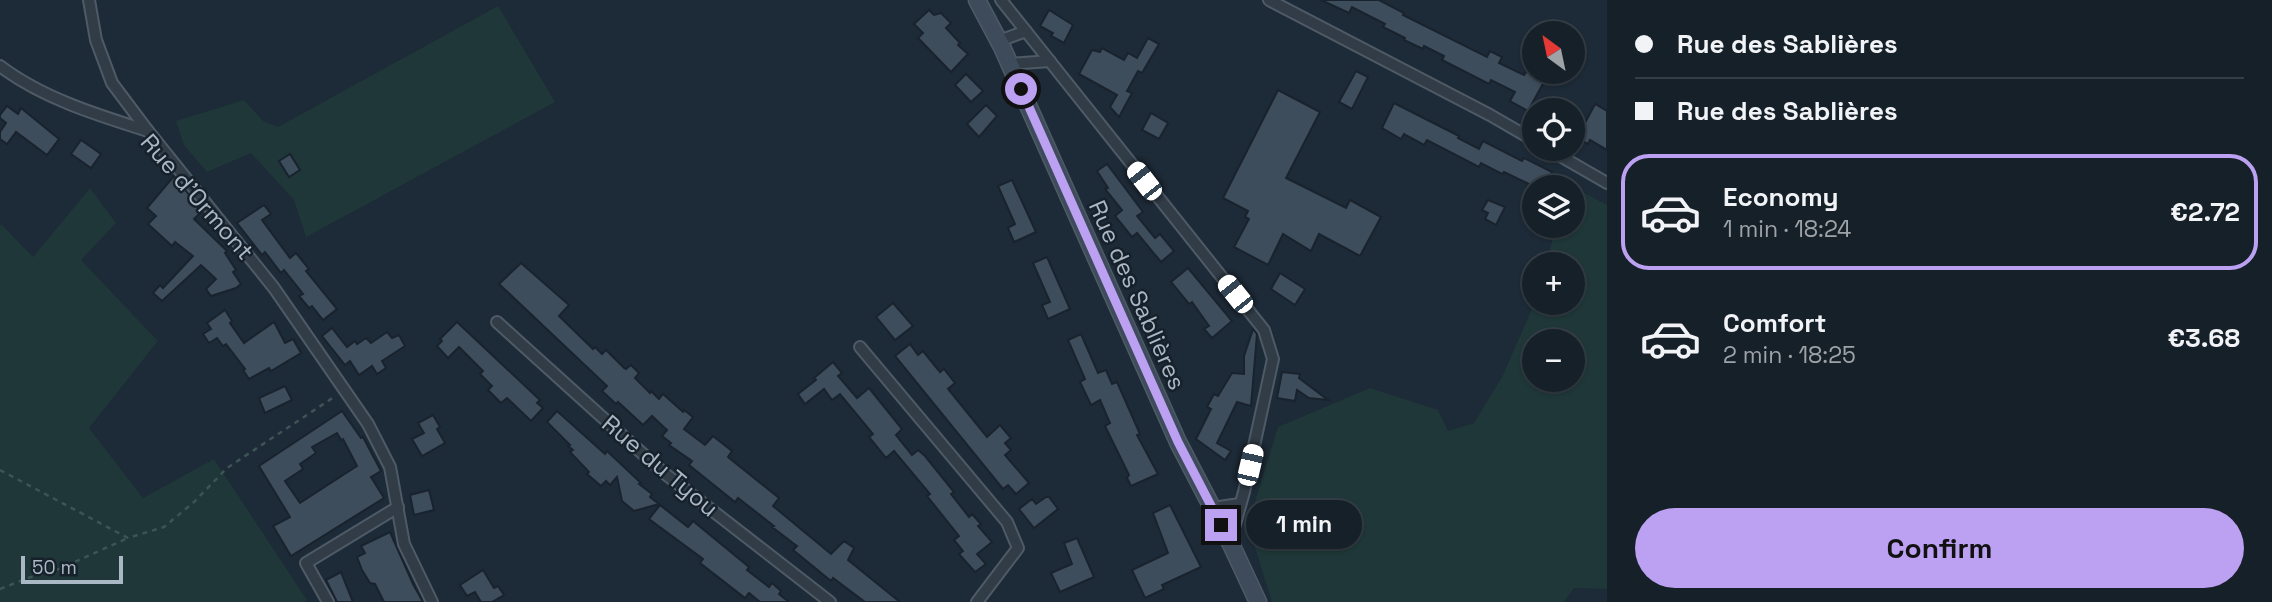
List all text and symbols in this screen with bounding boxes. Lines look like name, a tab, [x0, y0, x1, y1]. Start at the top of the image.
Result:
north arrow	[1522, 21, 1586, 84]
map controls	[1522, 21, 1585, 392]
text: Rue des Sablières	[1677, 27, 1898, 61]
route start	[1005, 73, 1037, 105]
text: Rue des Sablières	[1677, 94, 1898, 128]
button: locate	[1522, 98, 1585, 161]
street label: Rue d'Ormont	[134, 127, 261, 266]
car	[1123, 158, 1166, 204]
button: layers	[1522, 175, 1585, 238]
text: Economy	[1723, 180, 1839, 214]
icon: car	[1639, 181, 1702, 244]
street label: Rue des Sablières	[1082, 195, 1193, 394]
text: €2.72	[2170, 195, 2240, 229]
text: 1 min · 18:24	[1723, 214, 1852, 244]
button: +	[1522, 252, 1585, 315]
car	[1214, 271, 1257, 317]
text: Comfort	[1723, 306, 1826, 340]
icon: car	[1639, 307, 1702, 370]
text: €3.68	[2167, 321, 2240, 355]
button: −	[1522, 329, 1585, 392]
text: 2 min · 18:25	[1723, 340, 1856, 370]
street label: Rue du Tyou	[596, 408, 725, 523]
car	[1236, 442, 1265, 488]
callout: 1 min	[1246, 500, 1361, 550]
button: Confirm	[1635, 508, 2244, 588]
route end	[1205, 509, 1237, 541]
text: 1 min	[1276, 509, 1332, 539]
scale bar	[21, 553, 122, 585]
text: 50 m	[32, 555, 77, 580]

